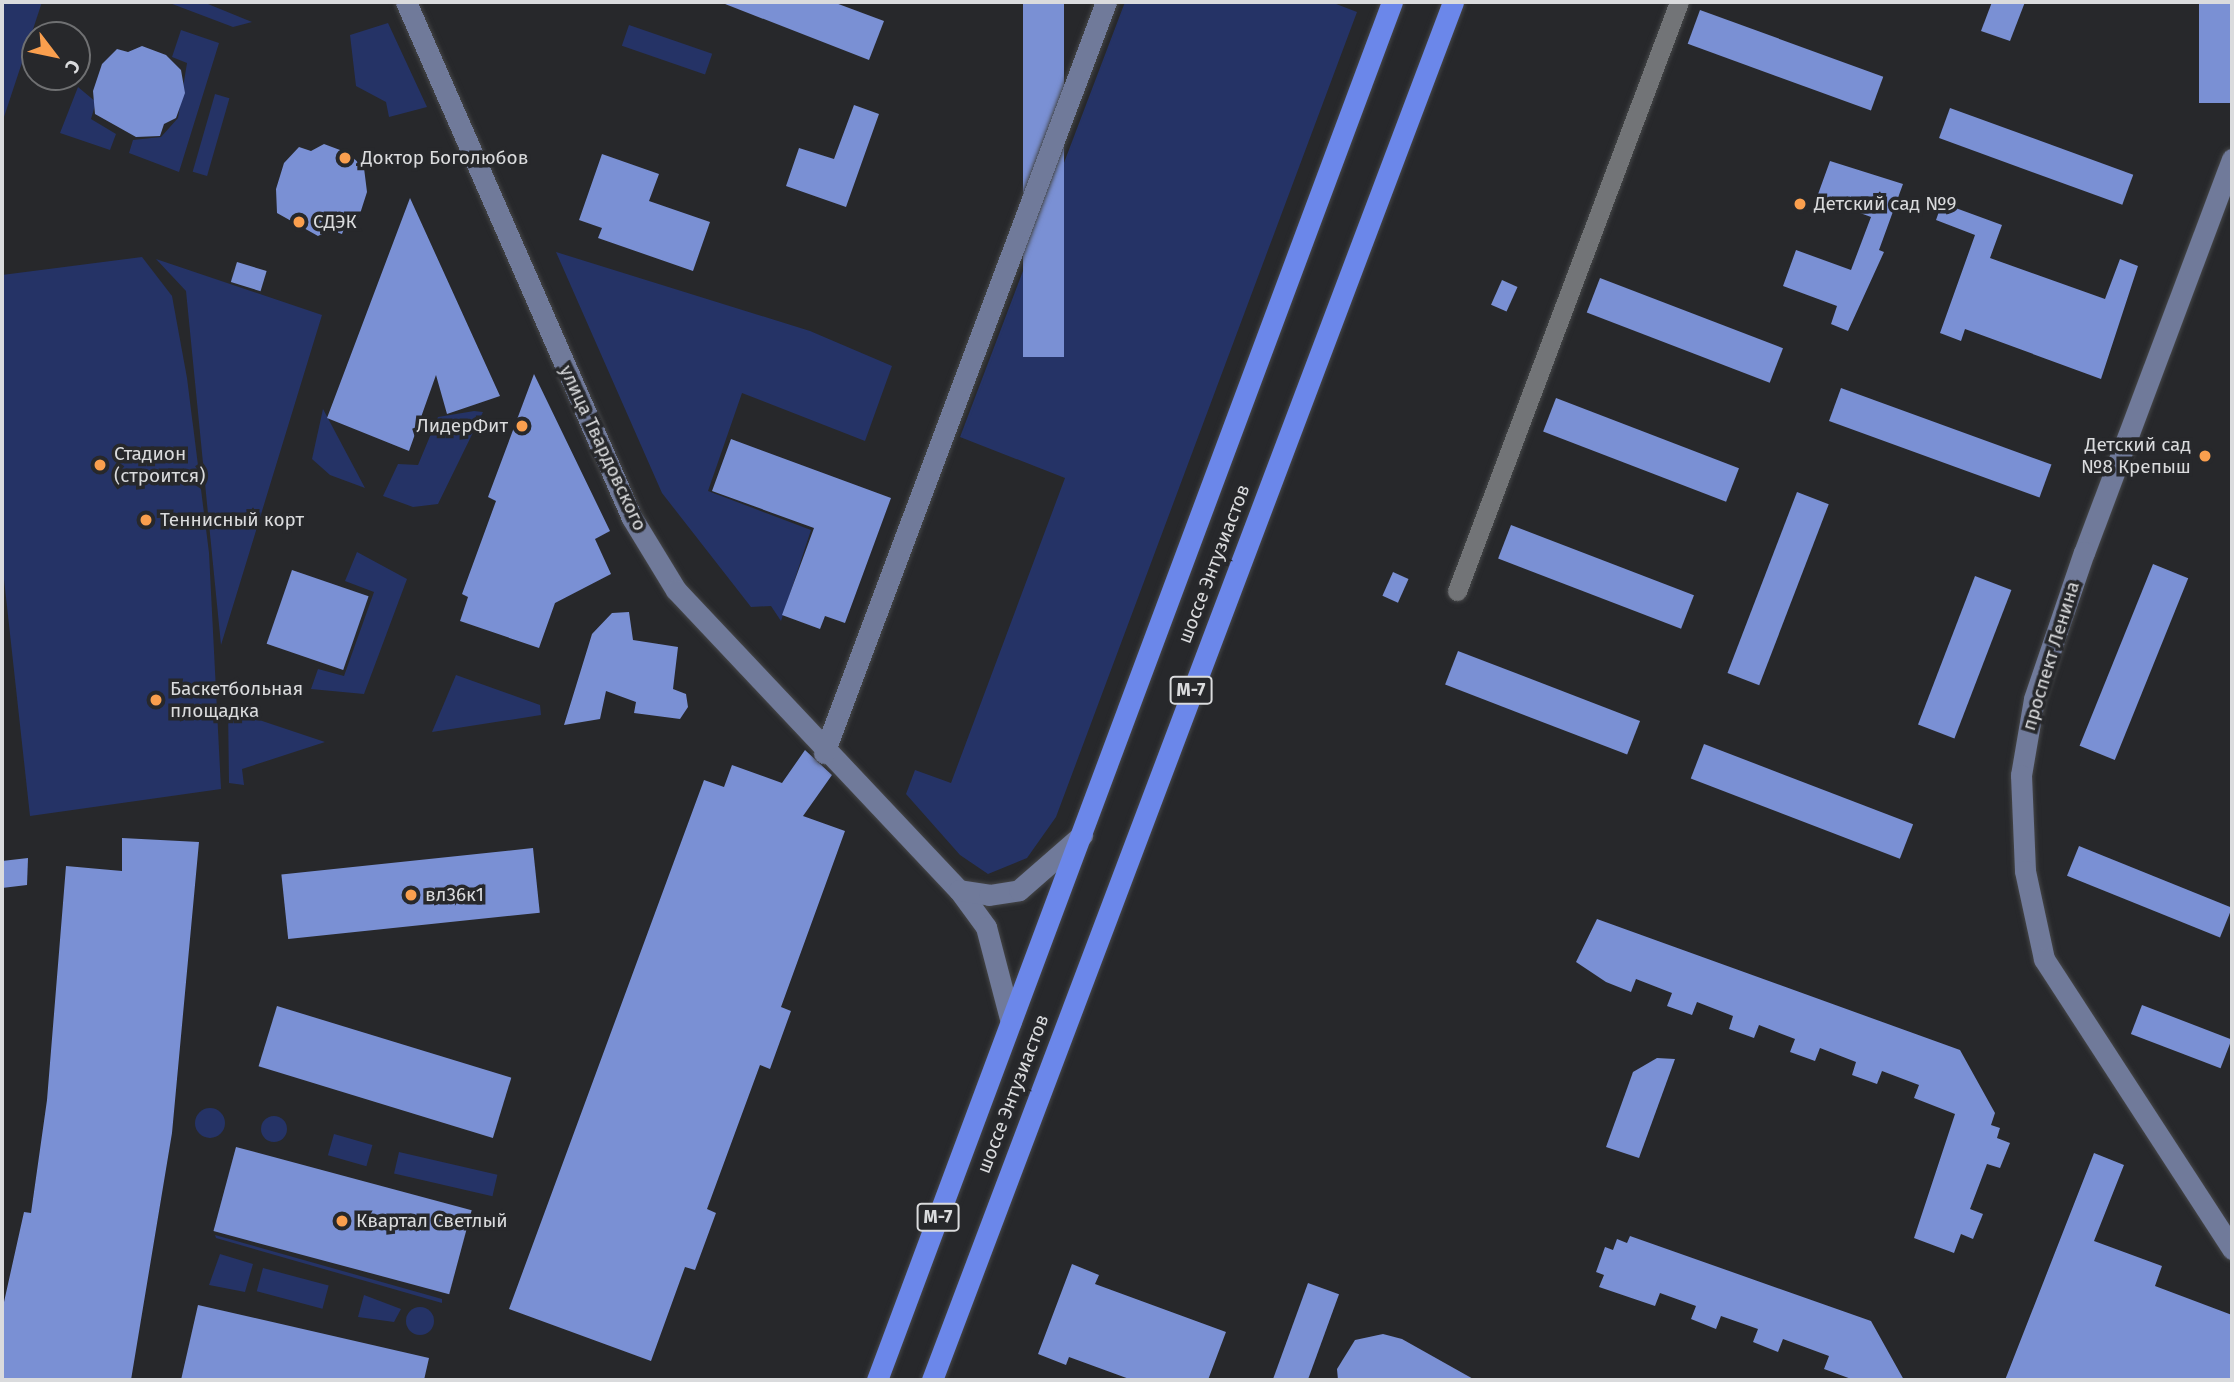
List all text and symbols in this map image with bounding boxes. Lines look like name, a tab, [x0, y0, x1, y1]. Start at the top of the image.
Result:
north arrow	[21, 21, 91, 91]
text: С	[60, 56, 85, 77]
place label: Доктор Боголюбов	[361, 147, 528, 169]
marker: Доктор Боголюбов	[335, 148, 355, 168]
place label: Детский сад №9	[1814, 193, 1957, 215]
marker: Детский сад №9	[1792, 196, 1808, 212]
place label: СДЭК	[313, 211, 357, 233]
marker: СДЭК	[291, 214, 307, 230]
street label: улица Твардовского	[555, 362, 651, 534]
place label: ЛидерФит	[416, 415, 508, 437]
marker: ЛидерФит	[514, 418, 530, 434]
place label: Детский сад №8 Крепыш	[2081, 434, 2191, 478]
place label: Стадион (строится)	[114, 443, 205, 487]
marker: Детский сад №8 Крепыш	[2197, 448, 2213, 464]
marker: Стадион (строится)	[92, 457, 108, 473]
street label: шоссе Энтузиастов	[1173, 481, 1255, 647]
place label: Теннисный корт	[160, 509, 304, 531]
marker: Теннисный корт	[138, 512, 154, 528]
street label: проспект Ленина	[2017, 579, 2085, 733]
road number: М-7	[1168, 676, 1214, 704]
place label: Баскетбольная площадка	[170, 678, 303, 722]
marker: Баскетбольная площадка	[148, 692, 164, 708]
place label: вл36к1	[425, 884, 484, 906]
marker: вл36к1	[403, 887, 419, 903]
street label: шоссе Энтузиастов	[972, 1011, 1054, 1177]
road number: М-7	[915, 1202, 961, 1232]
place label: Квартал Светлый	[356, 1210, 508, 1232]
marker: Квартал Светлый	[334, 1213, 350, 1229]

